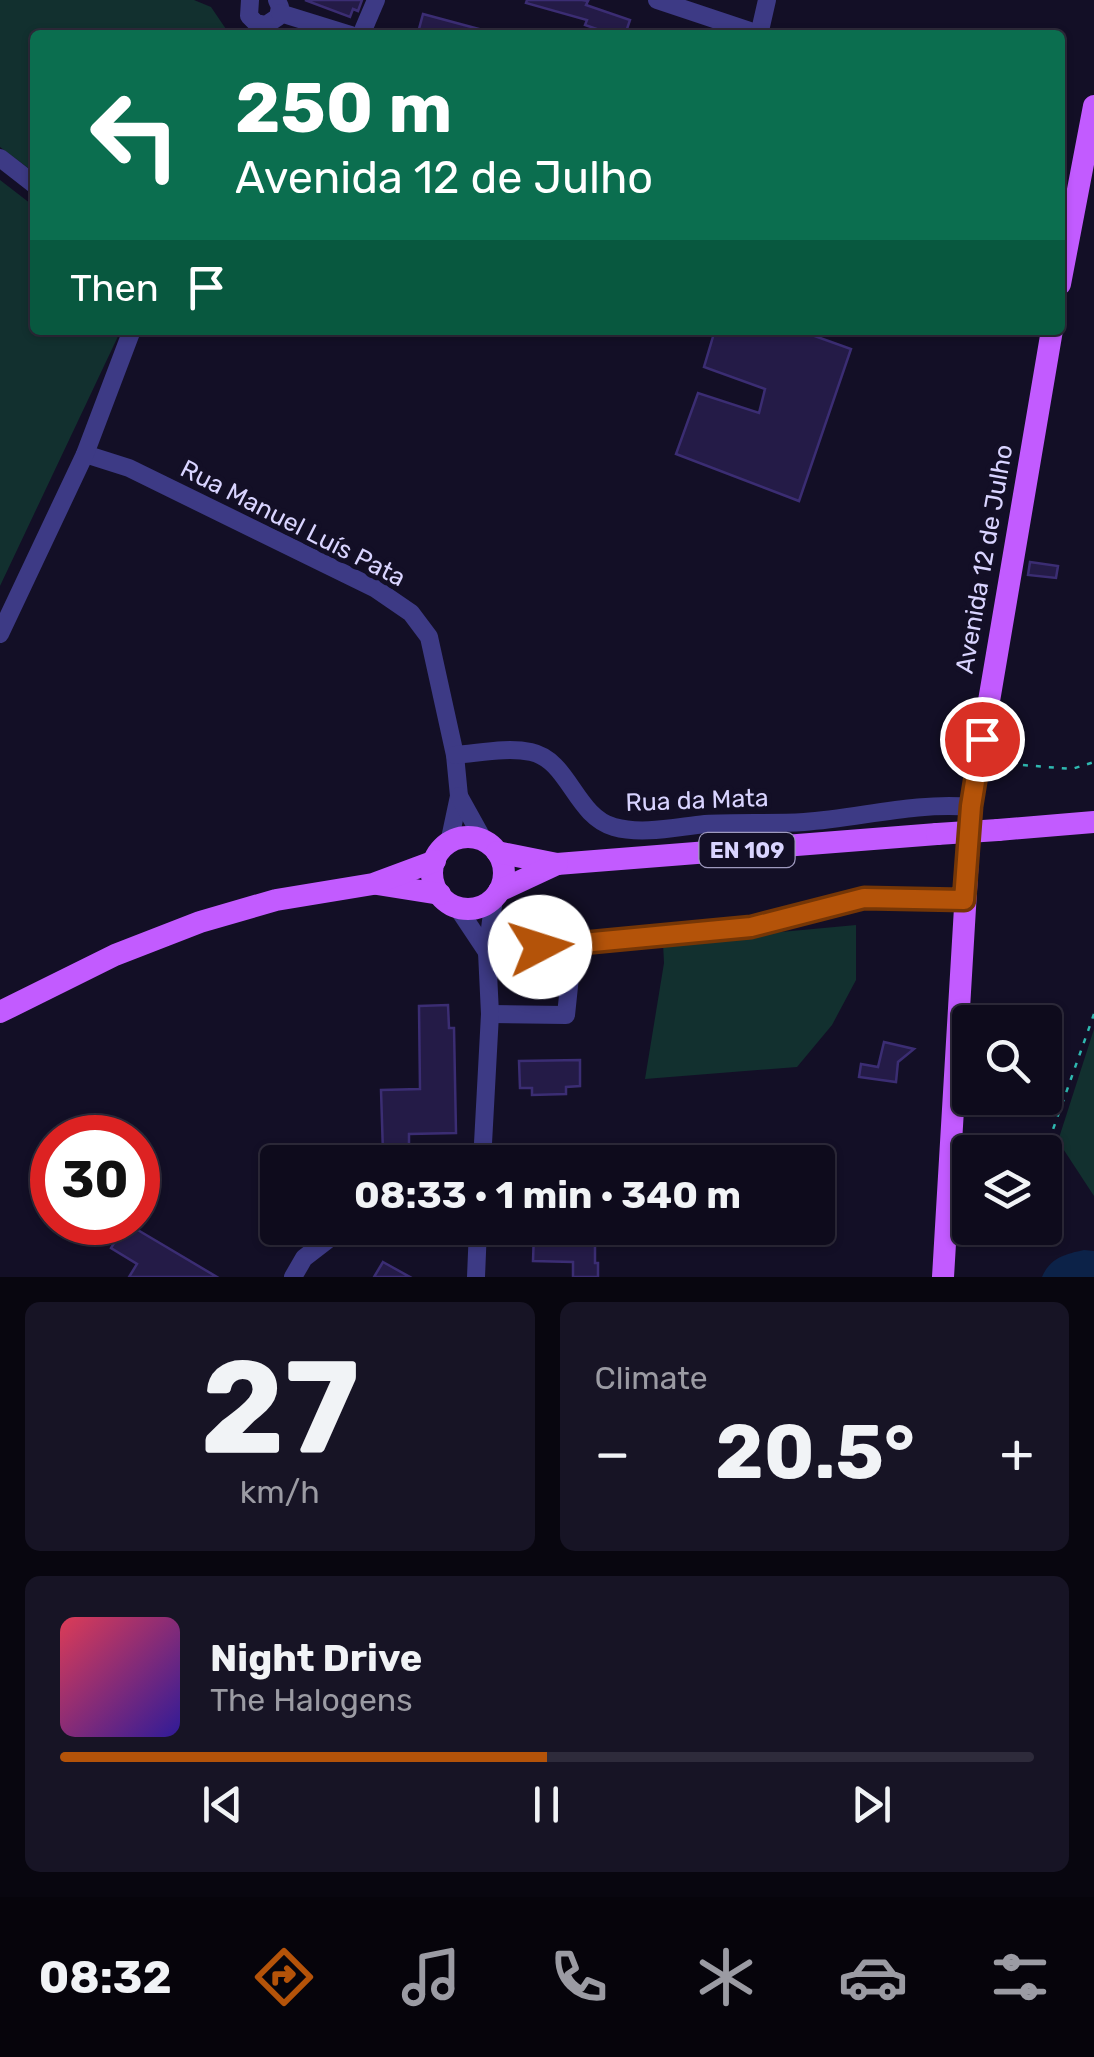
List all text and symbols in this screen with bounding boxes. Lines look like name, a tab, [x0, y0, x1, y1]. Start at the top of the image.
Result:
text: 250 m	[235, 67, 452, 150]
icon: left	[70, 70, 200, 200]
text: Avenida 12 de Julho	[235, 151, 653, 204]
icon: arrive	[179, 260, 234, 315]
text: Then	[70, 265, 159, 311]
street label: Avenida 12 de Julho	[950, 442, 1018, 676]
street label: Rua Manuel Luís Pata	[176, 454, 410, 592]
pin	[940, 697, 1025, 782]
icon: arrive	[955, 712, 1010, 767]
street label: Rua da Mata	[625, 783, 769, 817]
road number: EN 109	[700, 833, 794, 867]
position arrow	[488, 895, 592, 999]
map controls	[952, 1005, 1062, 1245]
button: search	[952, 1005, 1062, 1115]
speed limit sign: 30	[30, 1115, 160, 1245]
button: layers	[952, 1135, 1062, 1245]
text: 08:33 · 1 min · 340 m	[354, 1172, 741, 1218]
text: 27	[200, 1330, 359, 1485]
text: Climate	[595, 1359, 708, 1397]
text: 20.5°	[715, 1408, 915, 1497]
text: −	[595, 1421, 630, 1486]
text: +	[1000, 1421, 1034, 1486]
text: km/h	[240, 1473, 320, 1511]
text: Night Drive	[210, 1635, 422, 1681]
text: The Halogens	[210, 1681, 413, 1719]
icon: previous	[195, 1777, 250, 1832]
icon: pause	[519, 1777, 574, 1832]
icon: next	[844, 1777, 899, 1832]
icon: directions	[249, 1942, 319, 2012]
icon: music	[396, 1942, 466, 2012]
icon: phone	[544, 1942, 614, 2012]
icon: climate	[691, 1942, 761, 2012]
icon: car	[838, 1942, 908, 2012]
icon: filters	[985, 1942, 1055, 2012]
text: 08:32	[39, 1951, 172, 2004]

